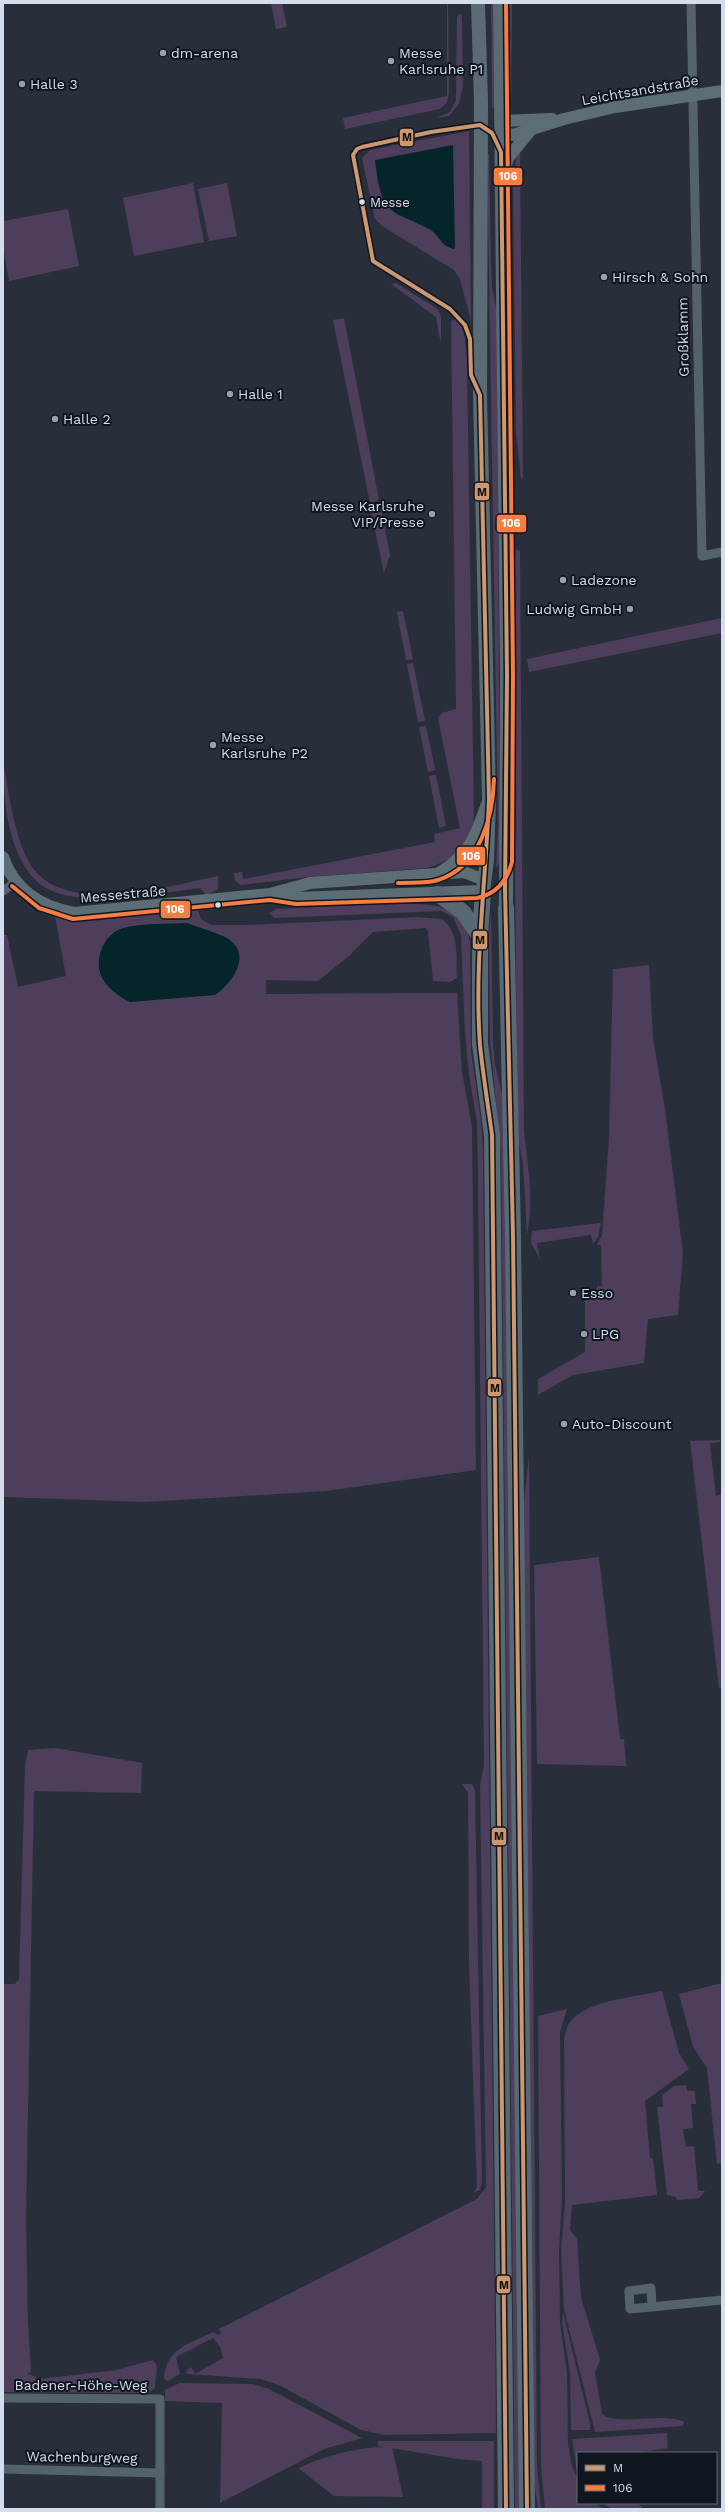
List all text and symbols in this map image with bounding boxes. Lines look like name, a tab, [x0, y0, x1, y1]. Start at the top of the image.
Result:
place label: dm-arena	[171, 45, 238, 61]
place label: Messe Karlsruhe P1	[399, 45, 483, 77]
marker: dm-arena	[158, 48, 168, 58]
marker: Messe Karlsruhe P1	[386, 56, 396, 66]
street label: Leichtsandstraße	[580, 72, 700, 108]
place label: Halle 3	[30, 76, 78, 92]
marker: Halle 3	[17, 79, 27, 89]
line badge: M	[399, 128, 414, 147]
text: M	[402, 131, 412, 144]
line badge: 106	[493, 167, 523, 186]
text: 106	[499, 170, 518, 183]
place label: Messe	[370, 195, 410, 210]
marker: Messe	[357, 197, 367, 207]
place label: Hirsch & Sohn	[612, 269, 708, 285]
marker: Hirsch & Sohn	[599, 272, 609, 282]
street label: Großklamm	[674, 297, 692, 377]
place label: Halle 1	[238, 386, 283, 402]
marker: Halle 1	[225, 389, 235, 399]
place label: Halle 2	[63, 411, 111, 427]
marker: Halle 2	[50, 414, 60, 424]
line badge: M	[474, 482, 490, 501]
text: M	[477, 486, 487, 499]
place label: Messe Karlsruhe VIP/Presse	[311, 498, 424, 530]
marker: Messe Karlsruhe VIP/Presse	[427, 509, 437, 519]
line badge: 106	[496, 514, 527, 533]
text: 106	[502, 517, 521, 530]
place label: Ladezone	[571, 572, 637, 588]
marker: Ladezone	[558, 575, 568, 585]
place label: Ludwig GmbH	[526, 601, 622, 617]
marker: Ludwig GmbH	[625, 604, 635, 614]
place label: Messe Karlsruhe P2	[221, 729, 308, 761]
marker: Messe Karlsruhe P2	[208, 740, 218, 750]
line badge: 106	[456, 846, 486, 866]
text: 106	[462, 850, 481, 863]
street label: Messestraße	[79, 882, 167, 906]
line badge: 106	[160, 900, 191, 919]
unlabelled marker	[213, 900, 223, 910]
text: 106	[166, 903, 185, 916]
line badge: M	[472, 930, 488, 950]
text: M	[475, 934, 485, 947]
place label: Esso	[581, 1285, 613, 1301]
marker: Esso	[568, 1288, 578, 1298]
place label: LPG	[592, 1326, 619, 1342]
marker: LPG	[579, 1329, 589, 1339]
line badge: M	[487, 1378, 502, 1397]
text: M	[490, 1382, 500, 1395]
place label: Auto-Discount	[572, 1416, 672, 1432]
marker: Auto-Discount	[559, 1419, 569, 1429]
line badge: M	[491, 1827, 507, 1846]
text: M	[494, 1830, 504, 1843]
line badge: M	[496, 2275, 511, 2294]
text: M	[499, 2279, 509, 2292]
street label: Badener-Höhe-Weg	[15, 2377, 148, 2393]
street label: Wachenburgweg	[26, 2448, 138, 2466]
legend	[577, 2452, 717, 2504]
text: M	[613, 2461, 623, 2475]
text: 106	[613, 2481, 632, 2495]

